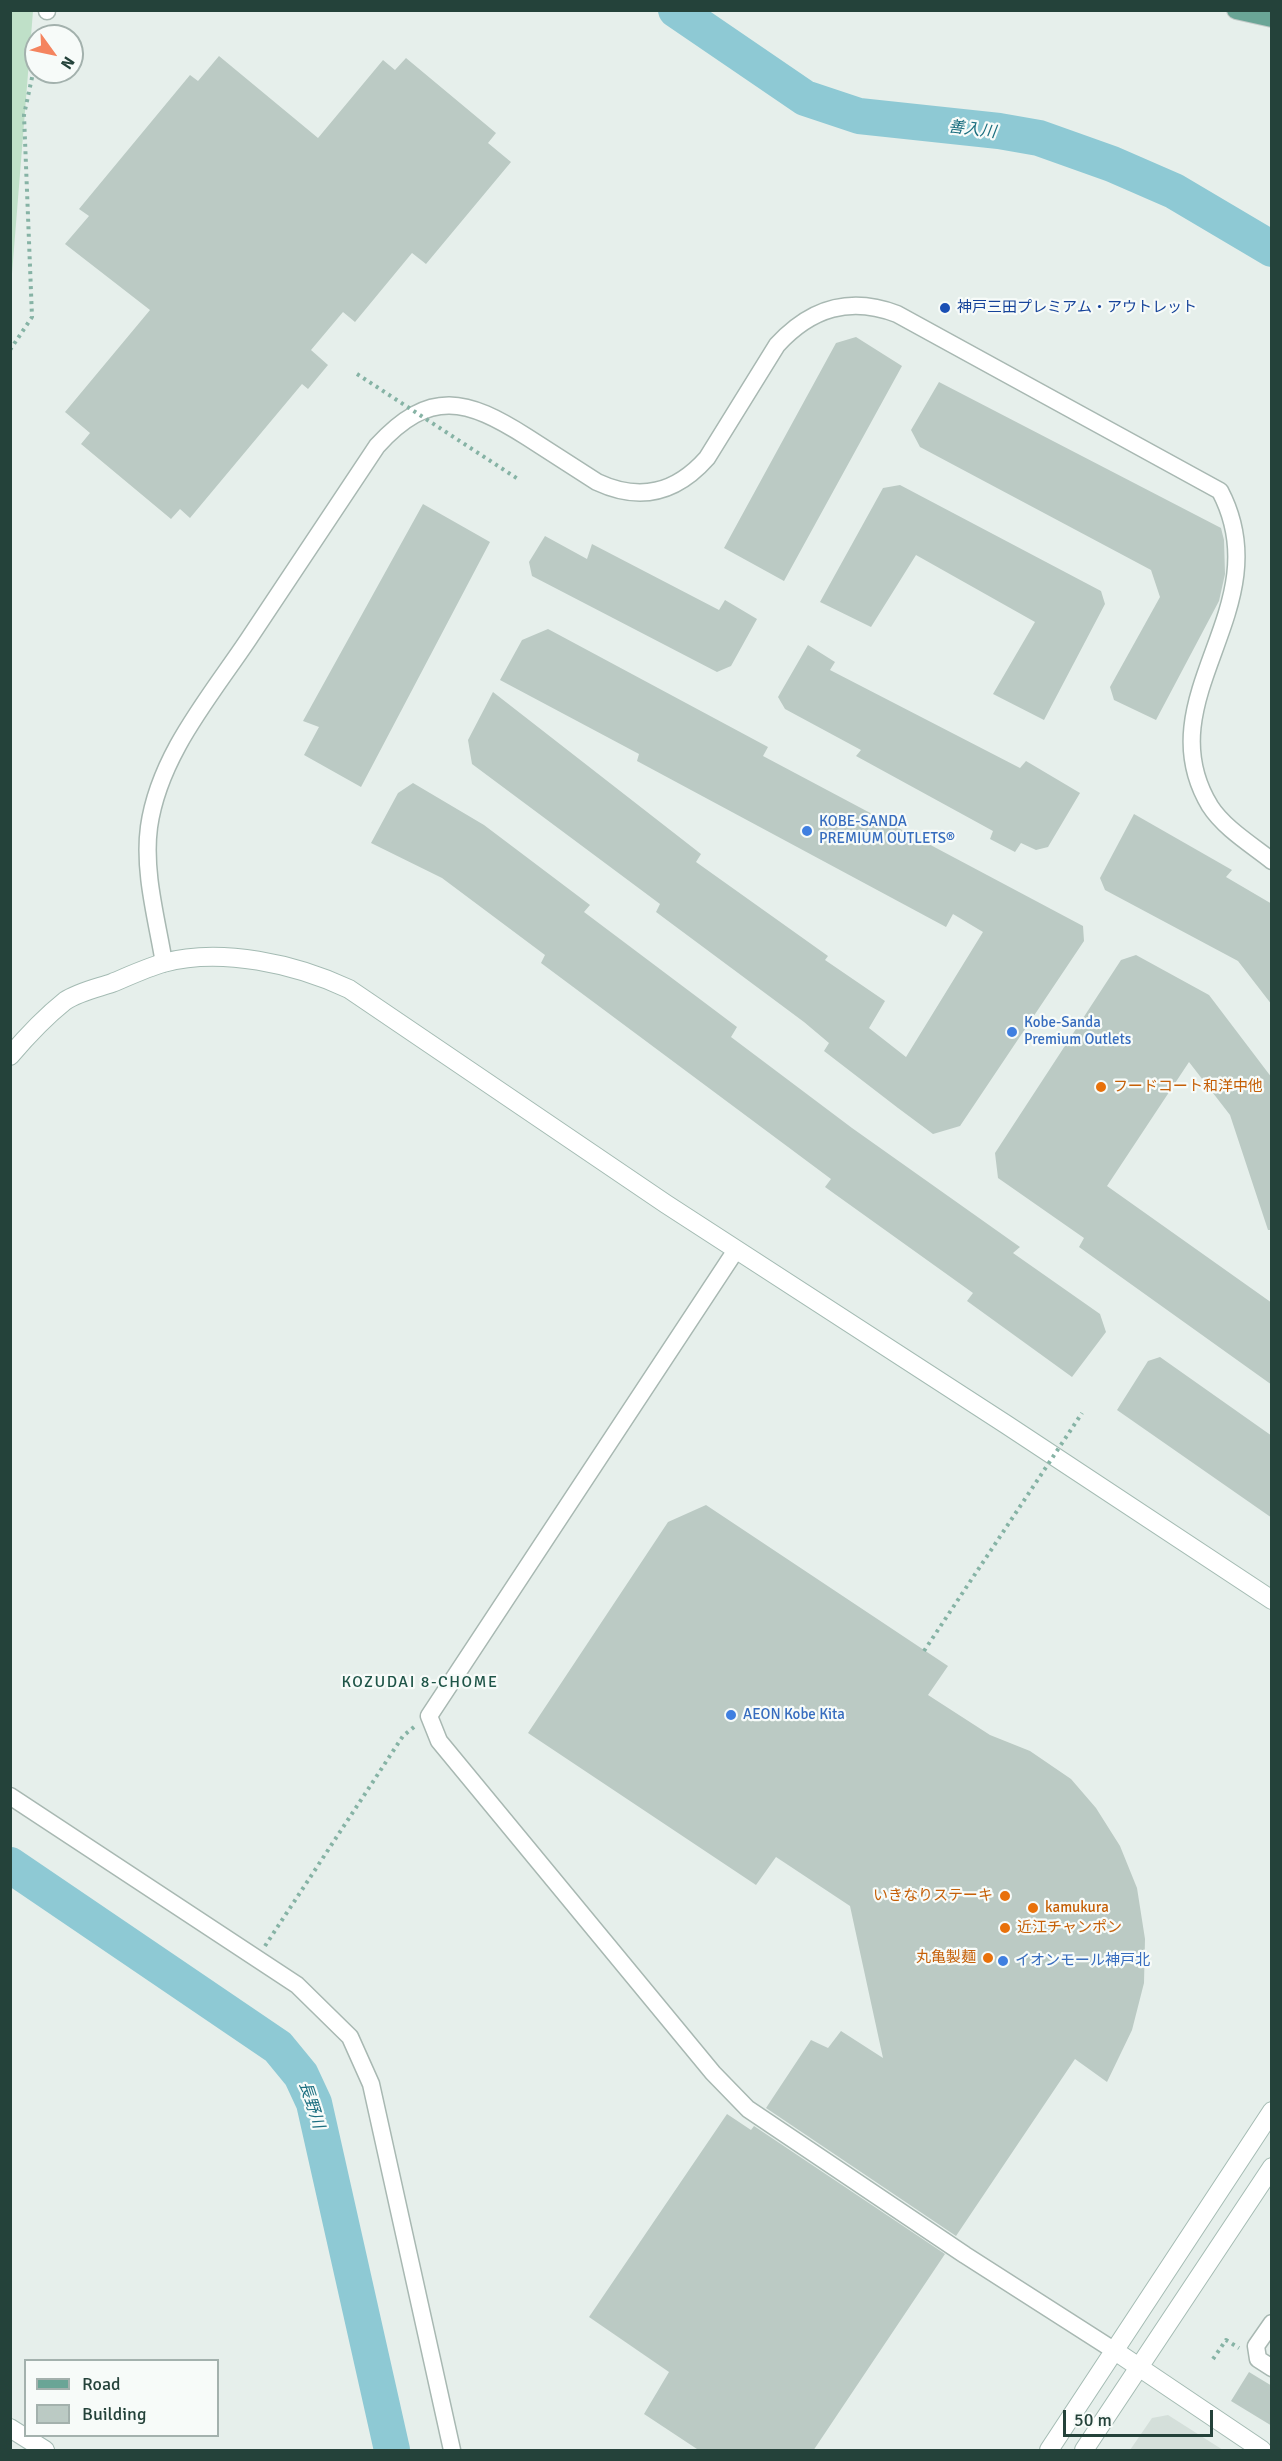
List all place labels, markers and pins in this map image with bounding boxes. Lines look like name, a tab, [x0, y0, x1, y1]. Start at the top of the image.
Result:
place label: 神戸三田プレミアム・アウトレット	[957, 299, 1197, 317]
marker: 神戸三田プレミアム・アウトレット	[938, 301, 952, 315]
place label: KOBE-SANDA PREMIUM OUTLETS®	[819, 813, 955, 848]
marker: KOBE-SANDA PREMIUM OUTLETS®	[800, 824, 814, 838]
place label: Kobe-Sanda Premium Outlets	[1024, 1014, 1131, 1049]
marker: Kobe-Sanda Premium Outlets	[1005, 1025, 1019, 1039]
place label: フードコート和洋中他	[1113, 1078, 1263, 1096]
marker: フードコート和洋中他	[1094, 1080, 1108, 1094]
place label: AEON Kobe Kita	[743, 1706, 845, 1724]
marker: AEON Kobe Kita	[724, 1708, 738, 1722]
place label: いきなりステーキ	[873, 1887, 993, 1905]
marker: いきなりステーキ	[998, 1889, 1012, 1903]
place label: kamukura	[1045, 1899, 1109, 1917]
marker: kamukura	[1026, 1901, 1040, 1915]
place label: 近江チャンポン	[1017, 1919, 1122, 1937]
marker: 近江チャンポン	[998, 1921, 1012, 1935]
place label: 丸亀製麺	[916, 1949, 976, 1967]
marker: 丸亀製麺	[981, 1951, 995, 1965]
place label: イオンモール神戸北	[1015, 1952, 1150, 1970]
marker: イオンモール神戸北	[996, 1954, 1010, 1968]

